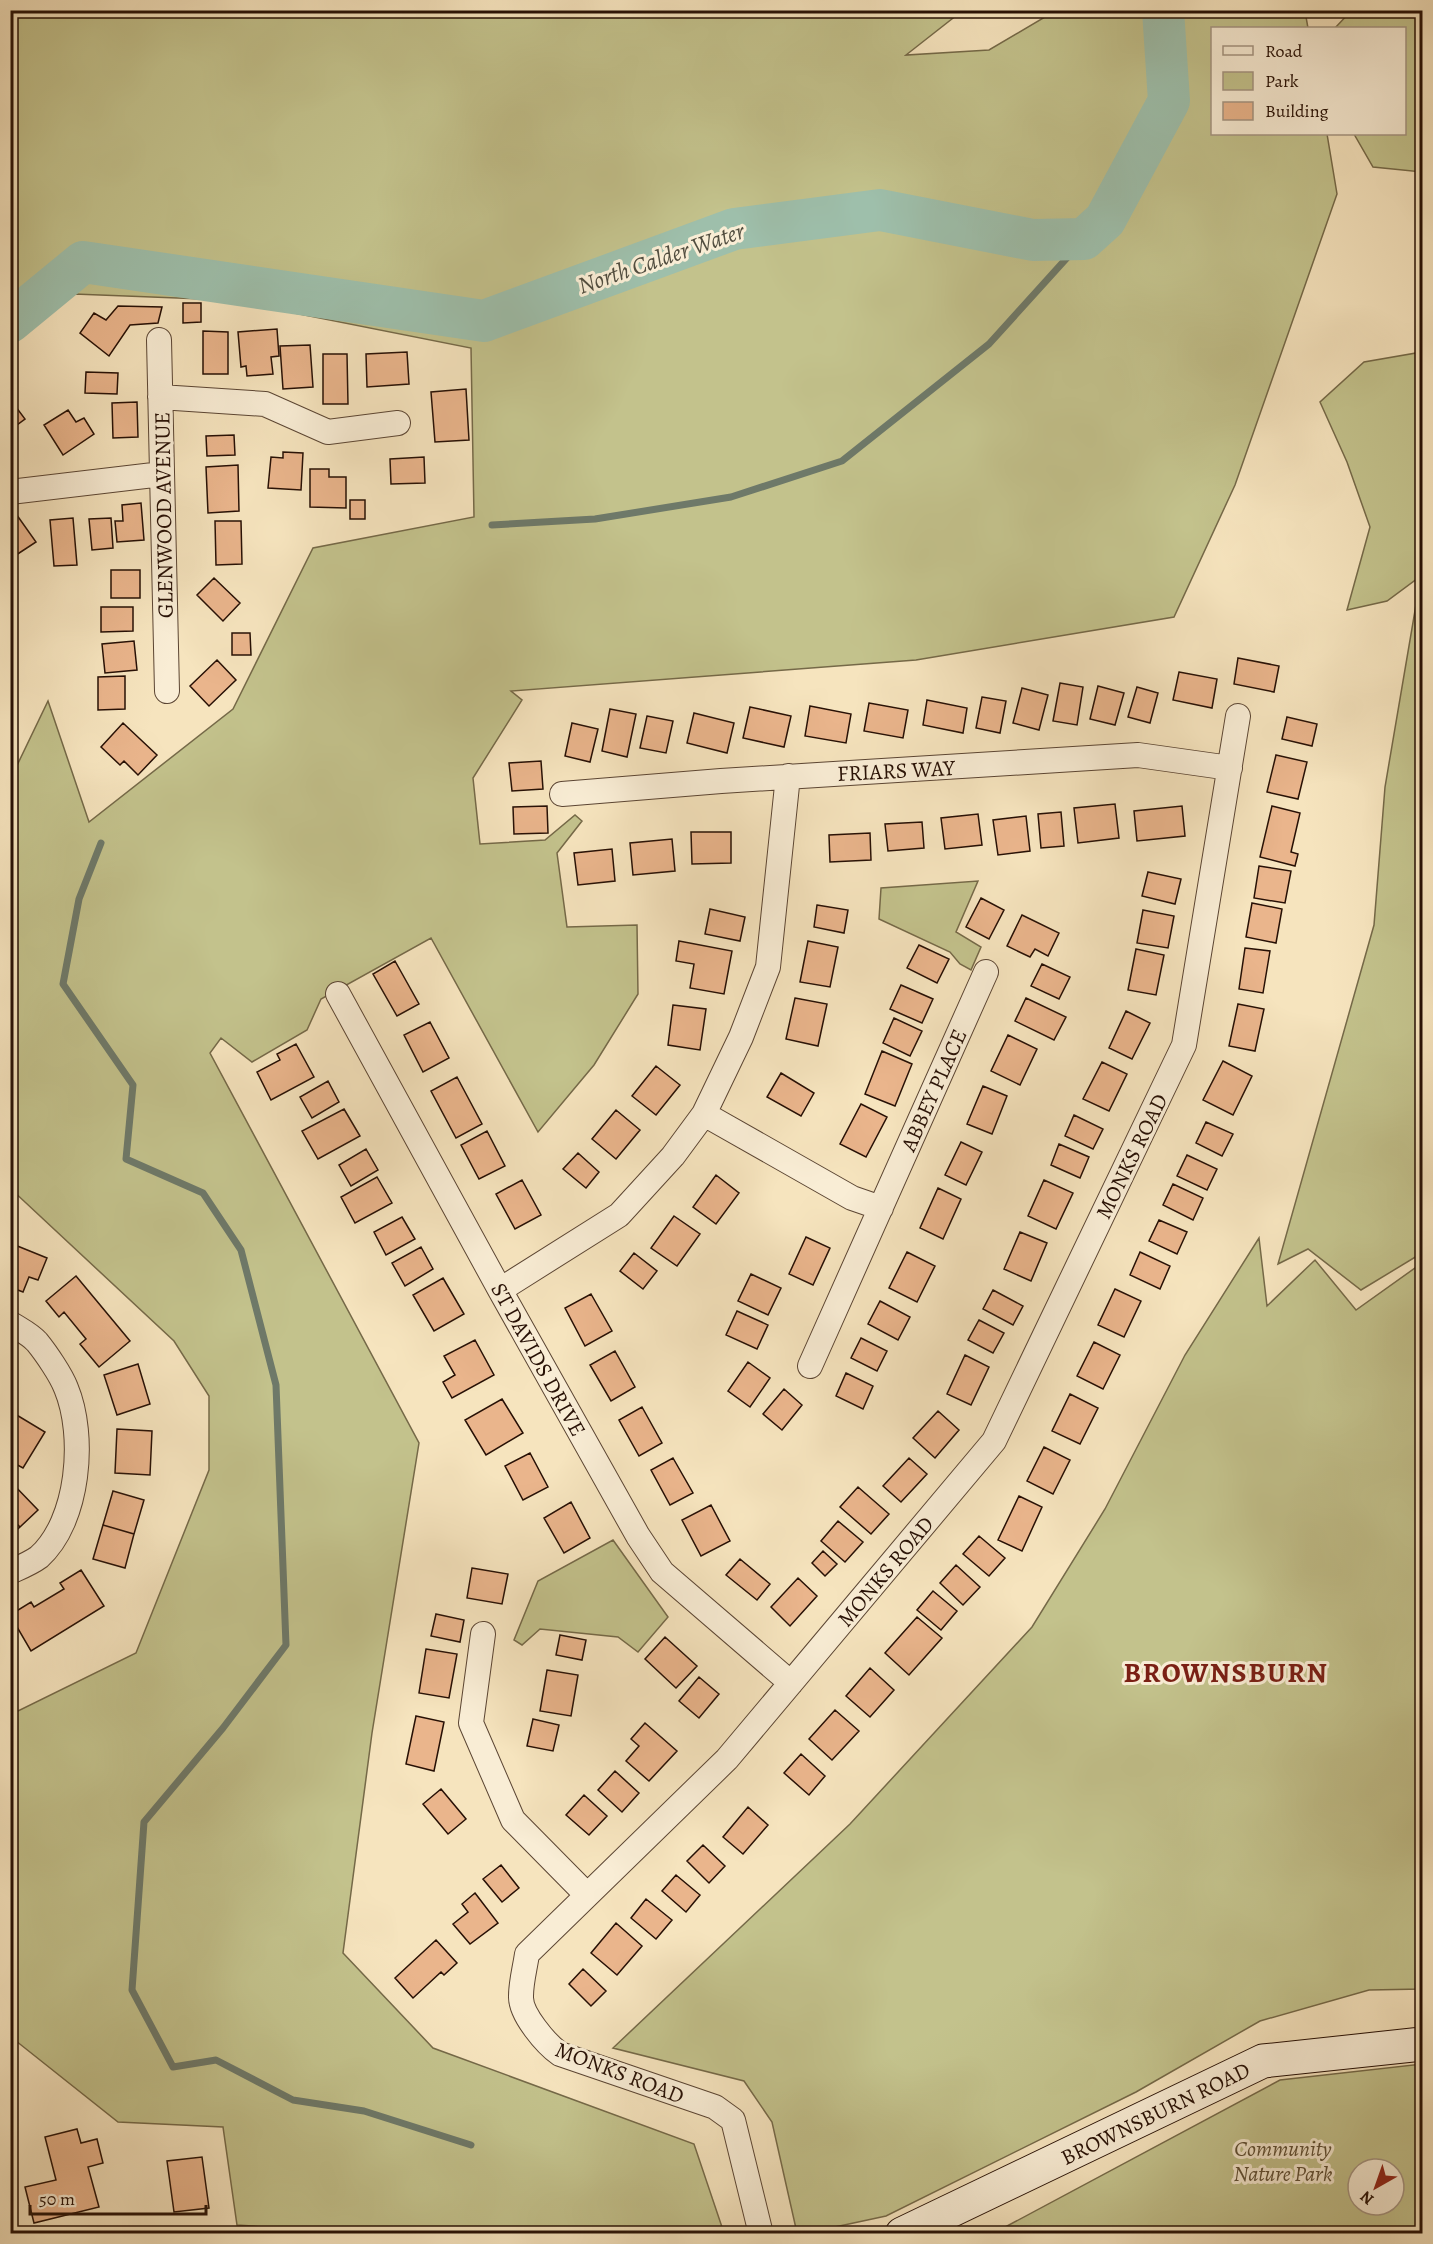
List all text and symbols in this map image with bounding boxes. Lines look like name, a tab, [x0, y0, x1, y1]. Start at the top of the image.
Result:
legend	[1211, 27, 1406, 135]
text: Road	[1265, 39, 1303, 63]
text: Park	[1265, 69, 1299, 93]
text: Building	[1265, 99, 1329, 123]
water label: North Calder Water	[573, 214, 749, 301]
street label: GLENWOOD AVENUE	[147, 411, 181, 618]
street label: FRIARS WAY	[836, 753, 957, 789]
street label: ABBEY PLACE	[893, 1025, 974, 1157]
street label: MONKS ROAD	[1089, 1089, 1175, 1224]
street label: ST DAVIDS DRIVE	[483, 1277, 593, 1442]
street label: MONKS ROAD	[831, 1510, 941, 1633]
district label: BROWNSBURN	[1124, 1654, 1328, 1692]
street label: MONKS ROAD	[551, 2035, 688, 2111]
street label: BROWNSBURN ROAD	[1056, 2055, 1255, 2173]
park label: Community Nature Park	[1233, 2134, 1333, 2189]
north arrow	[1346, 2157, 1406, 2217]
scale bar	[30, 2178, 206, 2216]
text: N	[1355, 2185, 1379, 2210]
text: 50 m	[39, 2187, 75, 2211]

